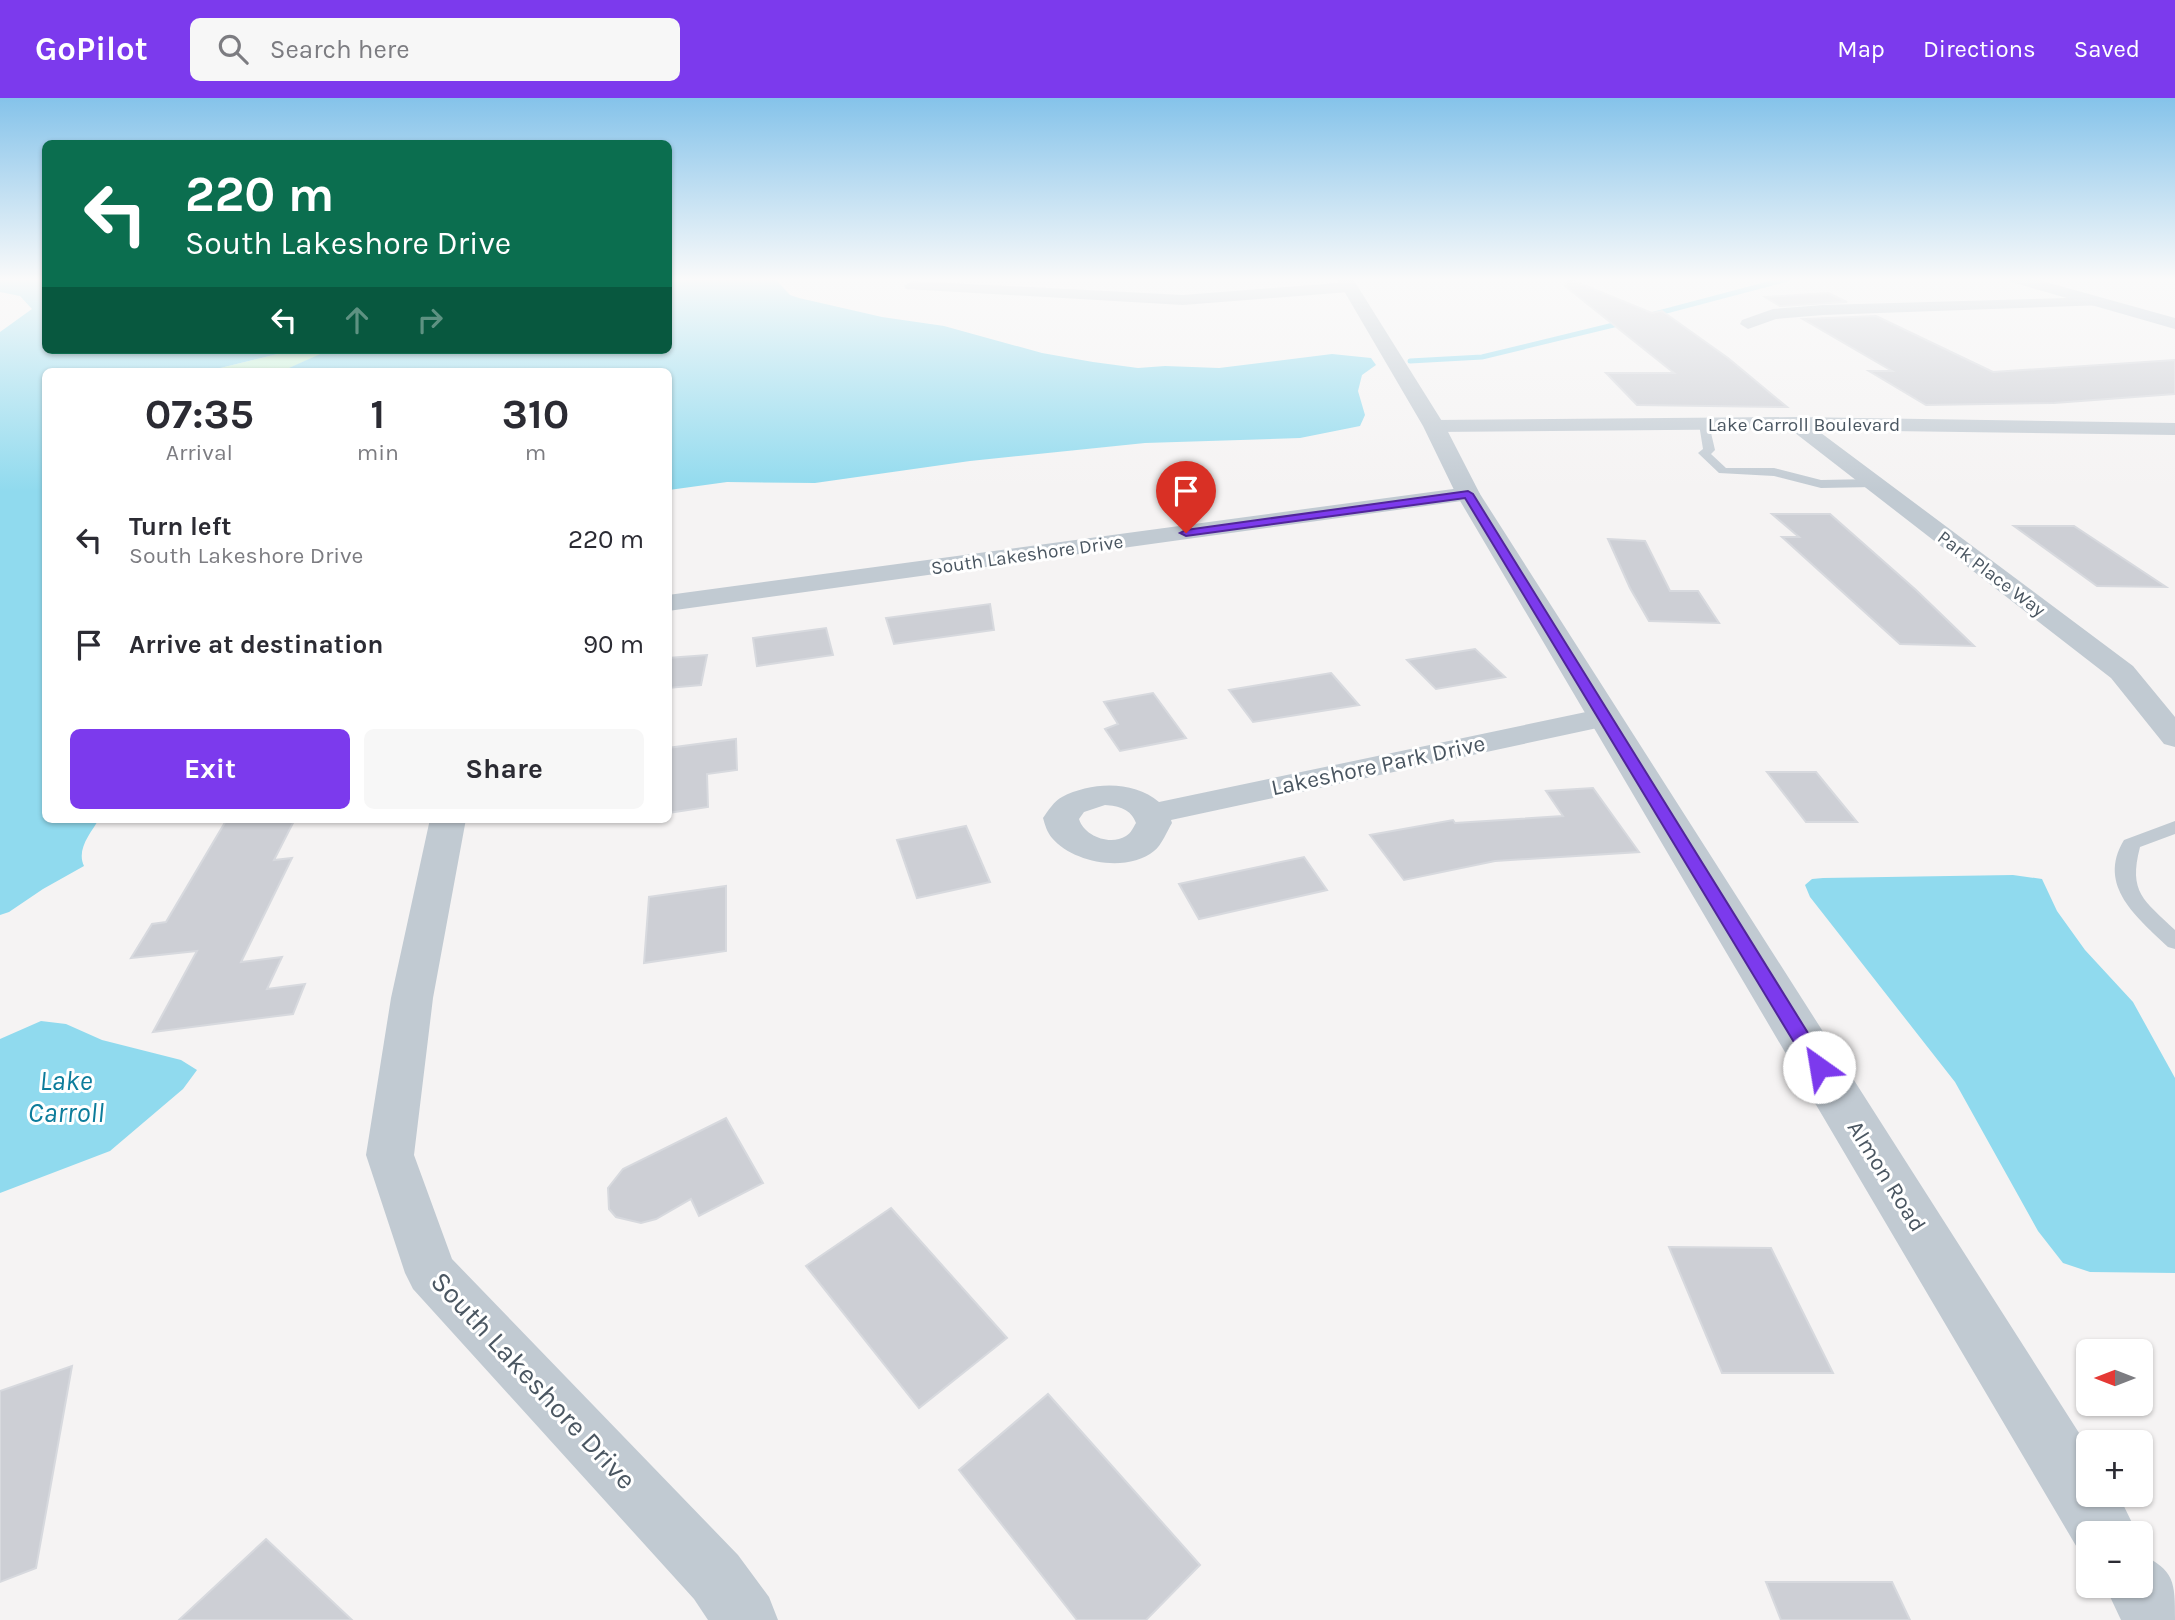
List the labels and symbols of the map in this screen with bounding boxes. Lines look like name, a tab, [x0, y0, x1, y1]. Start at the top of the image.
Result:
street label: Lake Carroll Boulevard	[1708, 414, 1900, 436]
pin	[1156, 461, 1216, 533]
street label: Park Place Way	[1933, 526, 2050, 622]
street label: South Lakeshore Drive	[930, 531, 1125, 579]
street label: Lakeshore Park Drive	[1269, 730, 1488, 801]
position arrow	[1782, 1030, 1856, 1104]
water label: Lake Carroll	[28, 1064, 104, 1129]
street label: Almon Road	[1842, 1116, 1931, 1237]
street label: South Lakeshore Drive	[424, 1265, 643, 1496]
north arrow	[2076, 1339, 2152, 1416]

